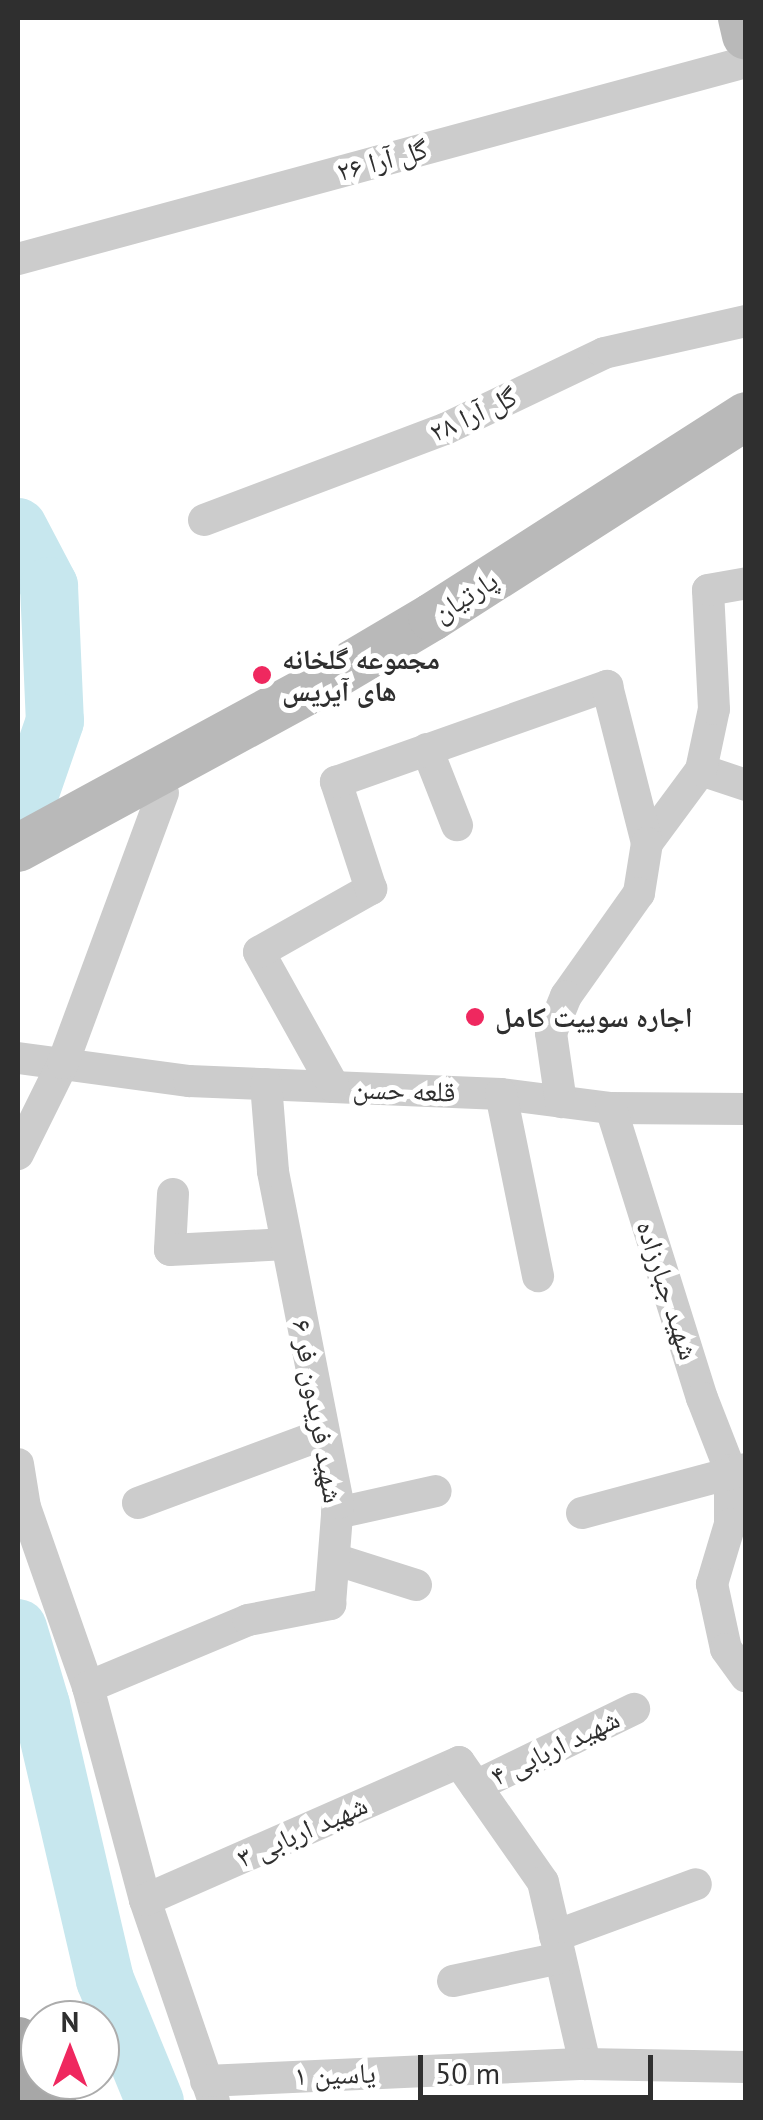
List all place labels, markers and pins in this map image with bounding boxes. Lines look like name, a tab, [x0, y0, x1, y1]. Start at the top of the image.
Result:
place label: مجموعه گلخانه های آیریس	[282, 642, 440, 708]
marker: مجموعه گلخانه های آیریس	[251, 664, 273, 686]
place label: اجاره سوییت کامل	[495, 1000, 693, 1034]
marker: اجاره سوییت کامل	[464, 1006, 486, 1028]

